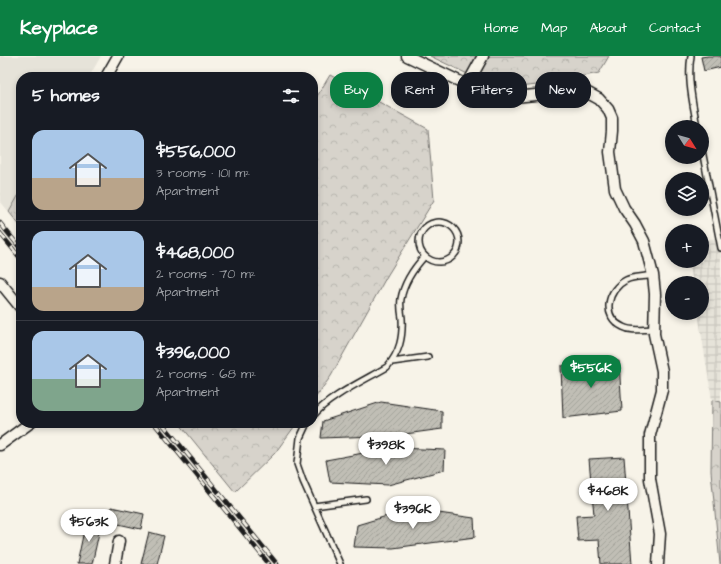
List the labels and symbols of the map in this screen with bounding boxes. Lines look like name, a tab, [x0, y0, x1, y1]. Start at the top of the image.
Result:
north arrow	[665, 120, 709, 164]
pin: $556K	[563, 355, 619, 389]
pin: $398K	[358, 432, 414, 466]
pin: $468K	[580, 478, 636, 512]
pin: $396K	[385, 496, 441, 530]
pin: $563K	[61, 509, 117, 543]

